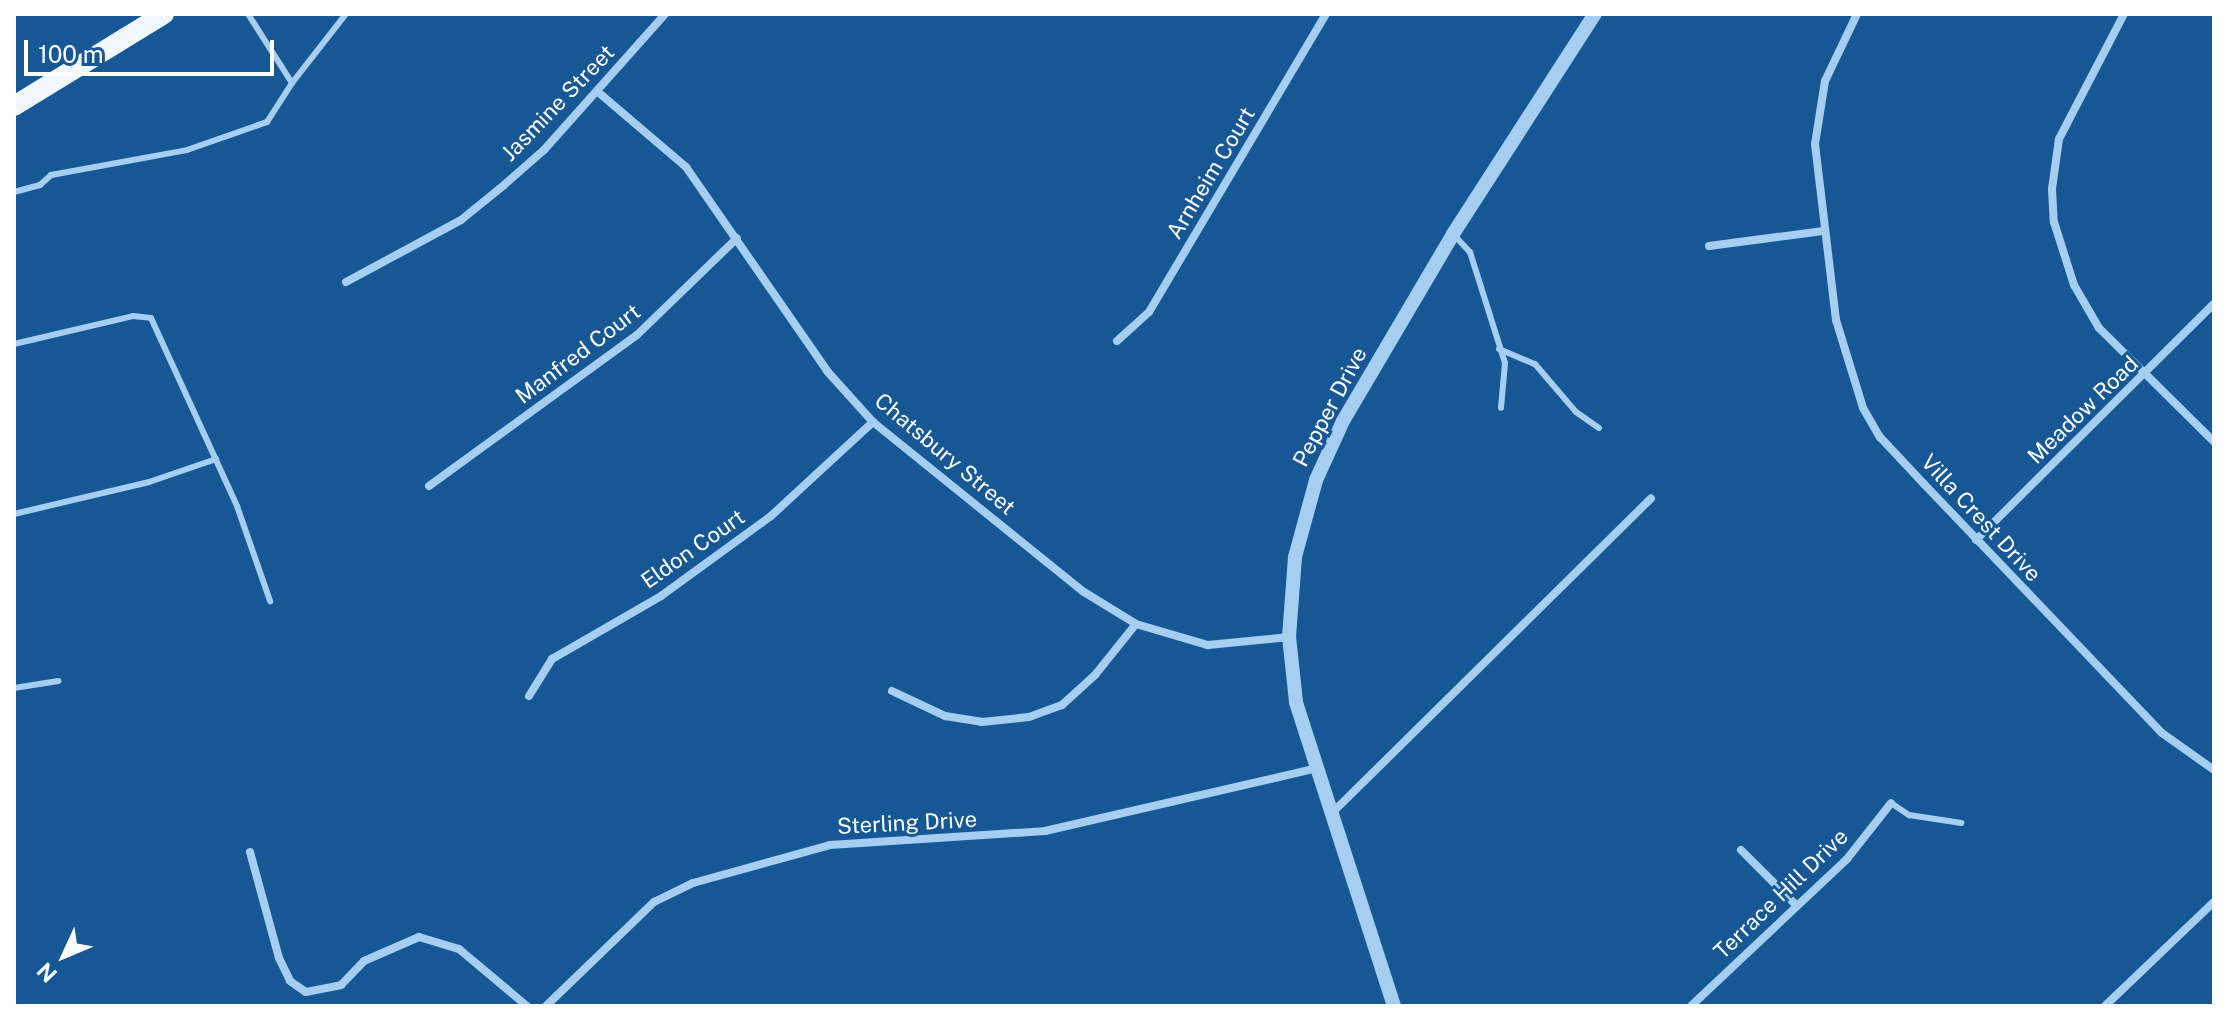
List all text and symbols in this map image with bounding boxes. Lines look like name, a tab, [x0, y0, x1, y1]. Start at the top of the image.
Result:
scale bar	[28, 24, 278, 74]
street label: Jasmine Street	[496, 39, 620, 167]
text: 100 m	[38, 40, 104, 68]
street label: Arnheim Court	[1161, 102, 1261, 244]
street label: Manfred Court	[510, 299, 646, 409]
street label: Pepper Drive	[1287, 343, 1373, 471]
street label: Meadow Road	[2022, 351, 2144, 469]
street label: Chatsbury Street	[869, 388, 1021, 520]
street label: Villa Crest Drive	[1915, 449, 2047, 587]
street label: Eldon Court	[636, 504, 750, 594]
street label: Sterling Drive	[836, 806, 978, 840]
street label: Terrace Hill Drive	[1708, 823, 1854, 965]
north arrow	[24, 916, 104, 996]
text: N	[31, 957, 62, 988]

